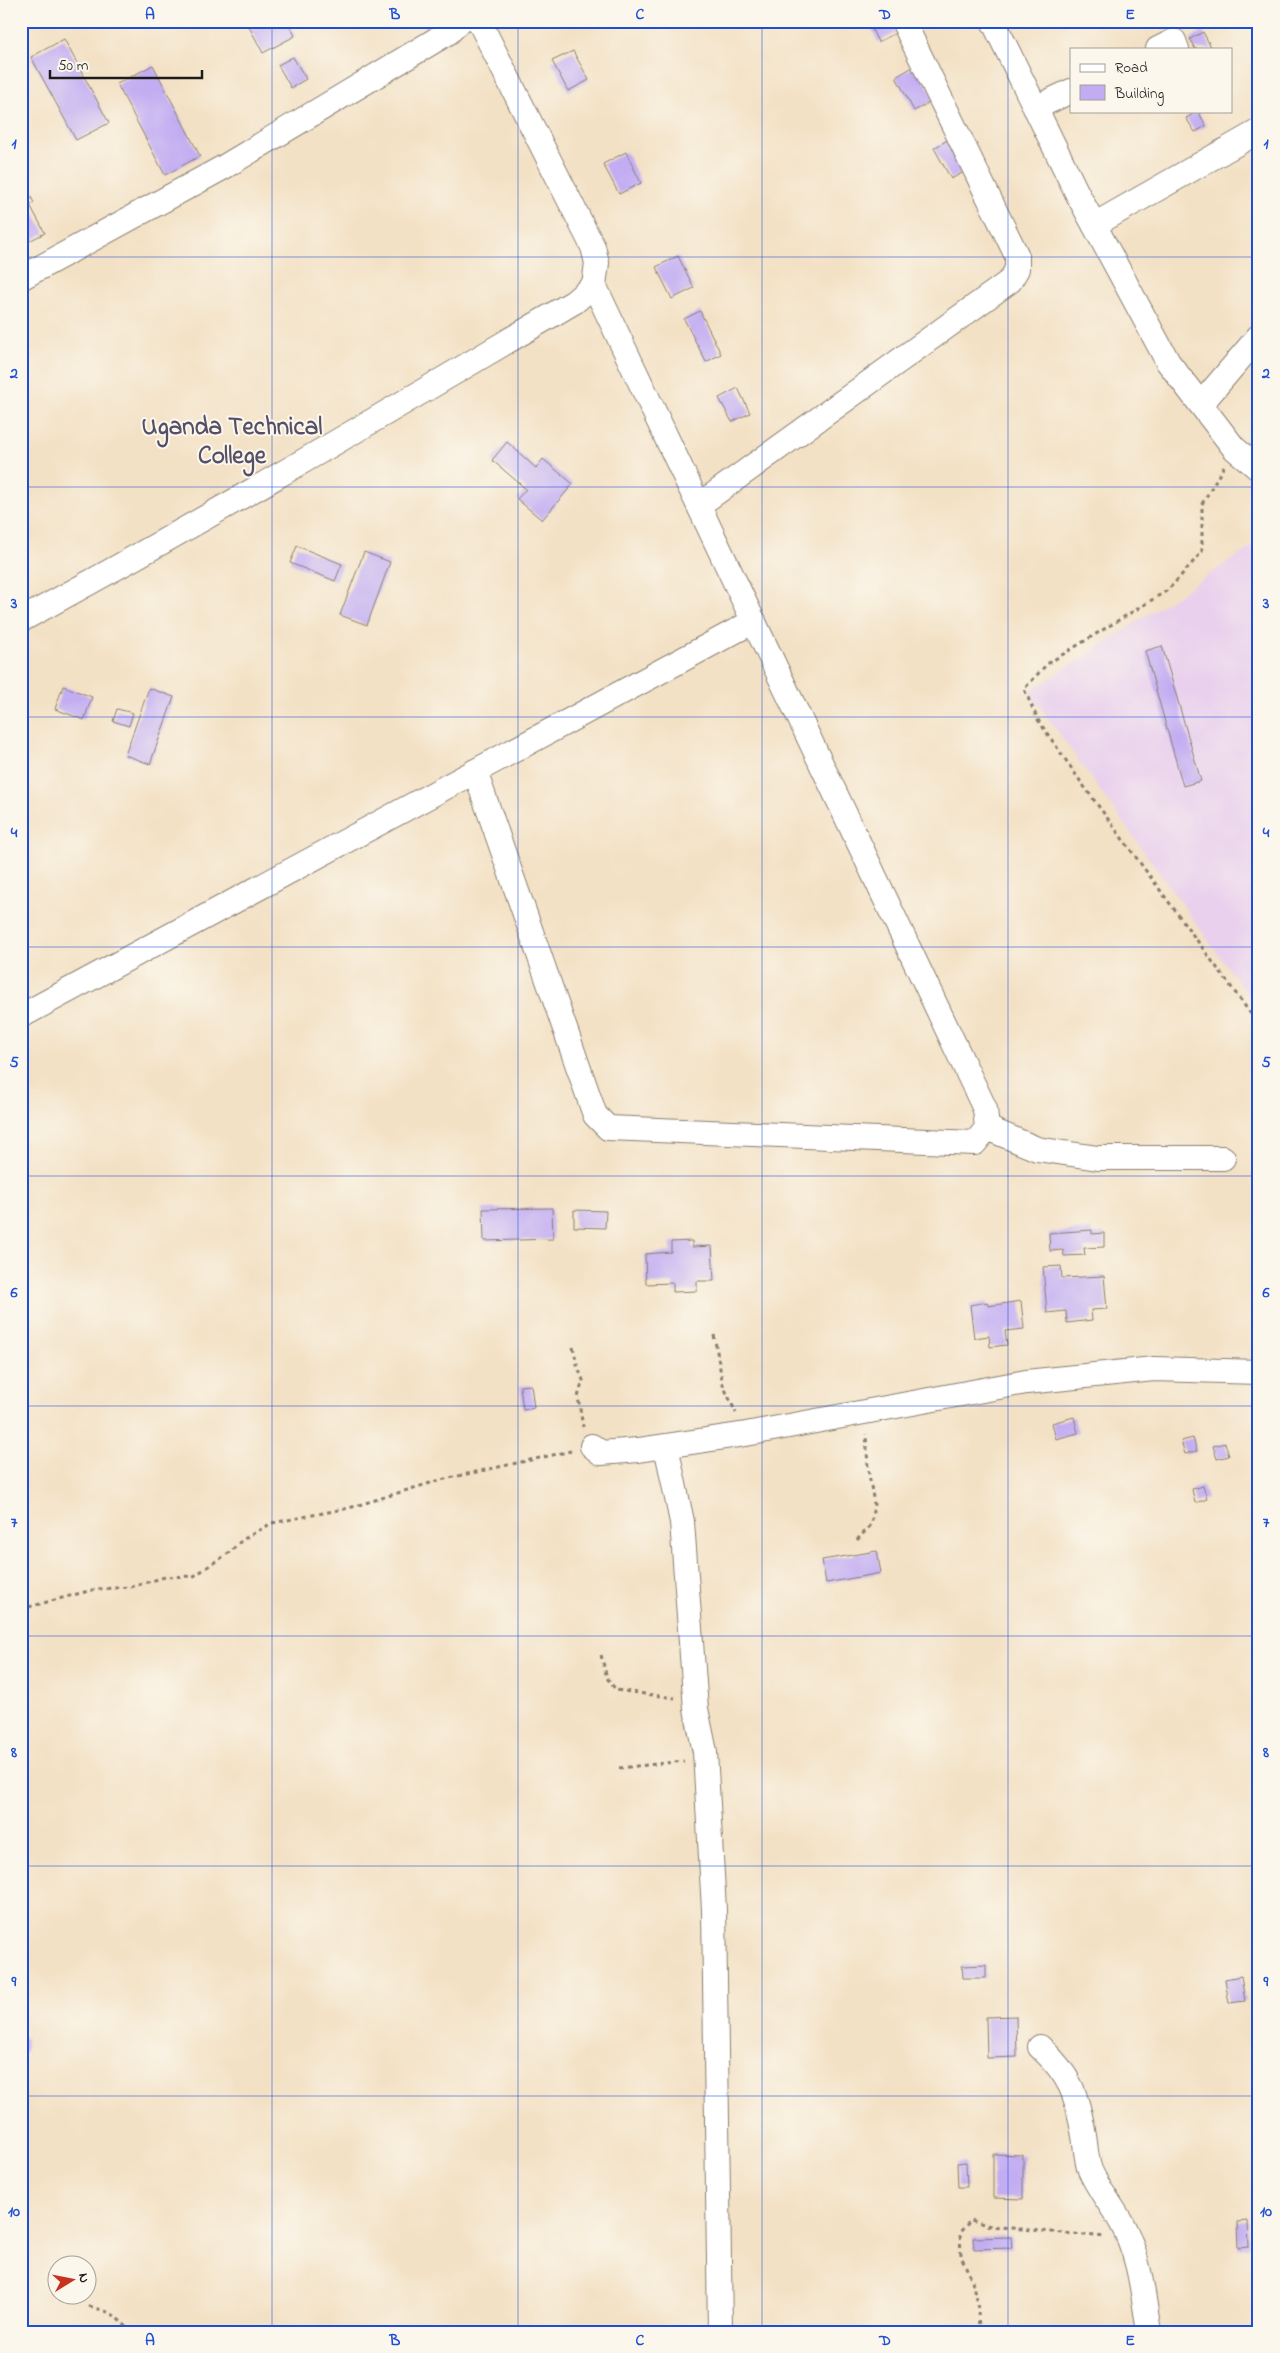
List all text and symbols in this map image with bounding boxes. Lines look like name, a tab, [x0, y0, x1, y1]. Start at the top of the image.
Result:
text: A	[145, 3, 155, 27]
text: B	[389, 3, 401, 27]
text: C	[636, 3, 645, 27]
text: D	[878, 3, 891, 27]
text: E	[1125, 3, 1135, 27]
scale bar	[50, 48, 202, 80]
legend	[1070, 48, 1232, 112]
text: 50 m	[58, 55, 89, 77]
text: Road	[1115, 57, 1148, 79]
text: Building	[1114, 83, 1164, 106]
text: 1	[11, 132, 17, 156]
text: 1	[1263, 132, 1269, 156]
text: 2	[9, 362, 18, 386]
text: 2	[1261, 362, 1270, 386]
district label: Uganda Technical College	[142, 410, 322, 477]
text: 3	[10, 592, 18, 616]
text: 3	[1262, 592, 1270, 616]
text: 4	[10, 821, 18, 845]
text: 4	[1262, 821, 1270, 845]
text: 5	[9, 1051, 19, 1075]
text: 5	[1261, 1051, 1271, 1075]
text: 6	[9, 1281, 18, 1305]
text: 6	[1261, 1281, 1270, 1305]
text: 7	[11, 1511, 18, 1535]
text: 7	[1263, 1511, 1270, 1535]
text: 8	[10, 1741, 17, 1765]
text: 8	[1262, 1741, 1269, 1765]
text: 9	[11, 1970, 17, 1994]
text: 9	[1263, 1970, 1269, 1994]
text: 10	[8, 2200, 20, 2224]
text: 10	[1260, 2200, 1272, 2224]
north arrow	[48, 2256, 98, 2306]
text: N	[72, 2272, 94, 2284]
text: A	[145, 2329, 155, 2353]
text: B	[389, 2329, 401, 2353]
text: C	[636, 2329, 645, 2353]
text: D	[878, 2329, 891, 2353]
text: E	[1125, 2329, 1135, 2353]

